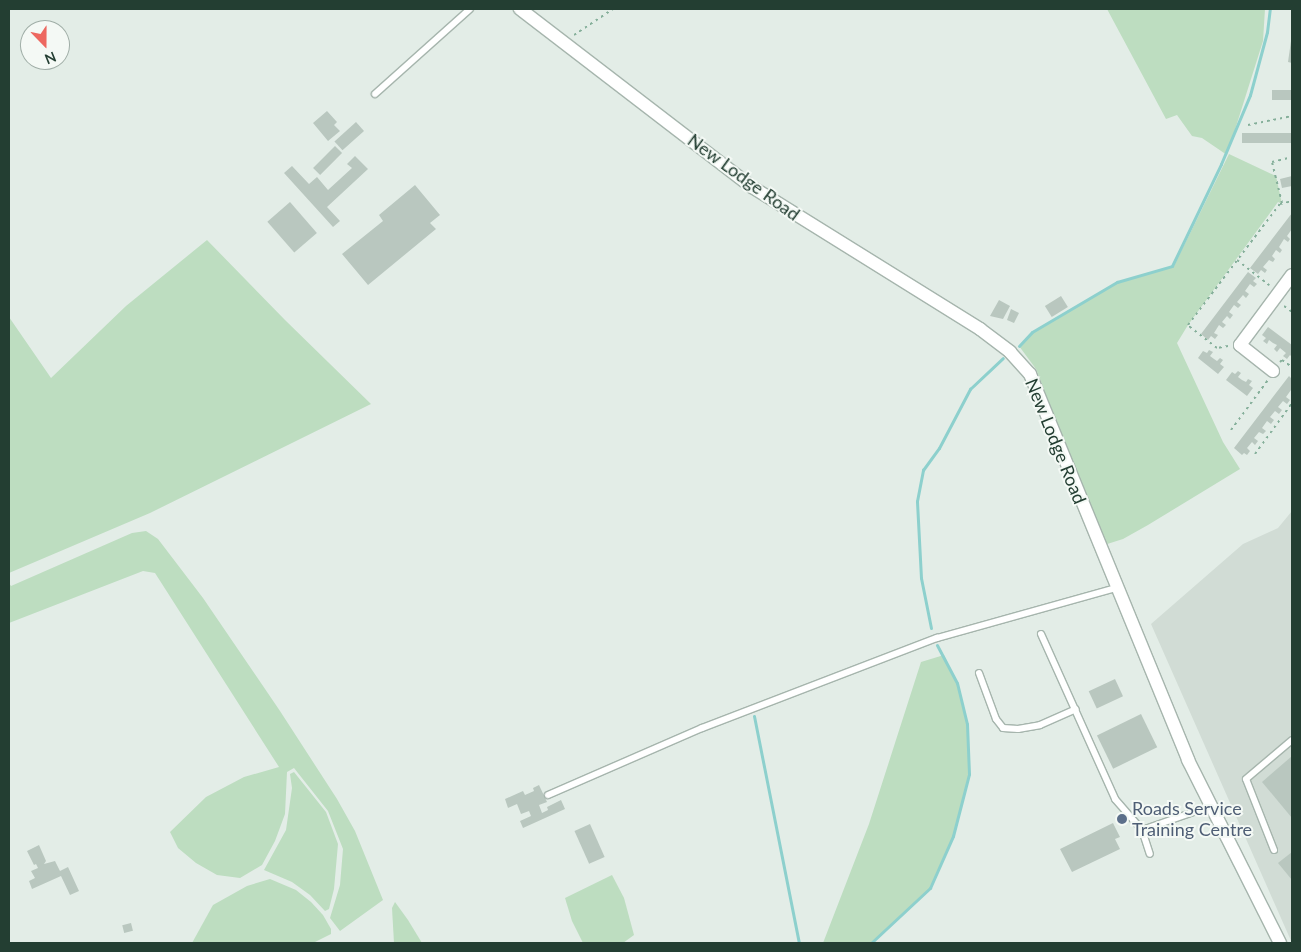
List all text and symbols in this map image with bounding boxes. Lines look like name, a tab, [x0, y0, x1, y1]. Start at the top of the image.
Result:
north arrow	[20, 20, 70, 70]
text: N	[42, 49, 59, 68]
street label: New Lodge Road	[684, 129, 804, 225]
street label: New Lodge Road	[1021, 375, 1091, 507]
place label: Roads Service Training Centre	[1132, 798, 1252, 841]
marker: Roads Service Training Centre	[1116, 813, 1128, 825]

